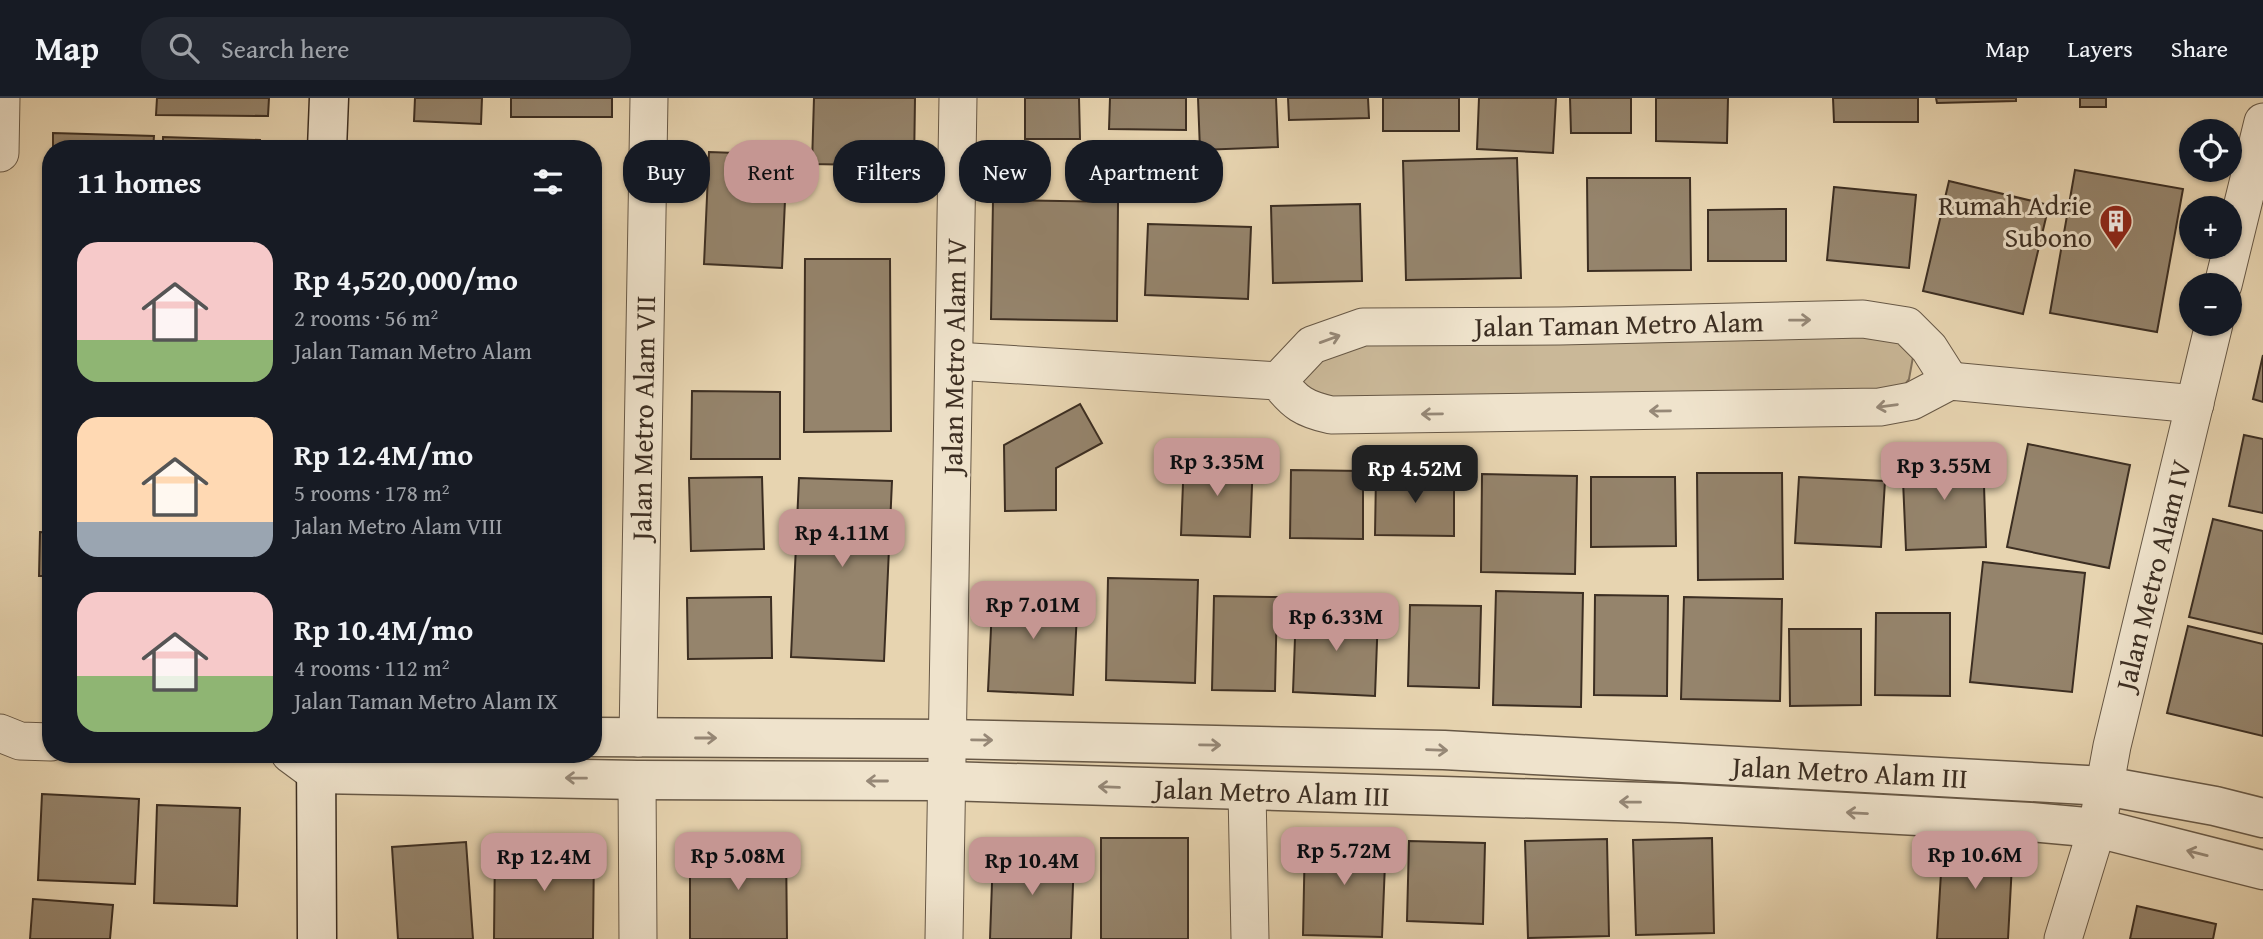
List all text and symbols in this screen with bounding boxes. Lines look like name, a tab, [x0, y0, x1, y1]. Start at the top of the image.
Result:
search box	[141, 17, 631, 80]
text: Map	[35, 24, 99, 72]
icon: search	[165, 29, 203, 67]
text: Search here	[221, 29, 349, 68]
text: Map	[1986, 31, 2029, 66]
text: Layers	[2067, 31, 2133, 66]
text: Share	[2171, 31, 2228, 66]
map controls	[2179, 119, 2242, 336]
button: locate	[2179, 119, 2242, 182]
chip: Buy	[623, 140, 710, 203]
chip: Rent	[724, 140, 819, 203]
chip: Filters	[833, 140, 945, 203]
chip: New	[959, 140, 1051, 203]
chip: Apartment	[1065, 140, 1223, 203]
text: 11 homes	[77, 160, 202, 204]
icon: filters	[529, 163, 567, 201]
place label: Rumah Adrie Subono	[1938, 184, 2092, 257]
button: +	[2179, 196, 2242, 259]
building icon: Rumah Adrie Subono	[2097, 202, 2135, 251]
street label: Jalan Metro Alam IV	[931, 237, 976, 478]
text: Rp 4,520,000/mo	[294, 257, 518, 301]
icon: home	[133, 270, 217, 354]
button: −	[2179, 273, 2242, 336]
street label: Jalan Metro Alam VII	[620, 295, 665, 544]
street label: Jalan Taman Metro Alam	[1471, 300, 1764, 347]
text: 2 rooms · 56 m²	[294, 301, 438, 334]
one-way arrow	[1789, 313, 1812, 327]
one-way arrow	[1319, 332, 1341, 344]
text: Jalan Taman Metro Alam	[294, 334, 532, 367]
one-way arrow	[1876, 400, 1899, 413]
one-way arrow	[1648, 404, 1671, 418]
one-way arrow	[1421, 407, 1444, 421]
text: Rp 12.4M/mo	[294, 432, 473, 476]
pin: Rp 3.35M	[1145, 438, 1289, 498]
pin: Rp 3.55M	[1872, 442, 2016, 502]
text: Rp 3.35M	[1170, 444, 1264, 477]
icon: home	[133, 445, 217, 529]
pin: Rp 4.52M	[1343, 446, 1487, 505]
text: Rp 3.55M	[1897, 448, 1991, 481]
text: Rp 4.52M	[1368, 451, 1462, 484]
street label: Jalan Metro Alam IV	[2103, 455, 2201, 698]
text: 5 rooms · 178 m²	[294, 476, 449, 509]
text: Jalan Metro Alam VIII	[294, 509, 503, 542]
pin: Rp 4.11M	[770, 510, 914, 569]
text: Rp 4.11M	[795, 515, 889, 548]
pin: Rp 7.01M	[961, 582, 1105, 641]
text: Rp 7.01M	[986, 587, 1080, 620]
pin: Rp 6.33M	[1264, 594, 1408, 653]
text: Rp 6.33M	[1289, 599, 1383, 632]
text: Rp 10.4M/mo	[294, 607, 473, 651]
icon: home	[133, 620, 217, 704]
text: 4 rooms · 112 m²	[294, 651, 449, 684]
text: Jalan Taman Metro Alam IX	[294, 684, 558, 717]
one-way arrow	[694, 731, 717, 745]
one-way arrow	[971, 733, 994, 747]
one-way arrow	[1198, 738, 1221, 752]
one-way arrow	[1426, 743, 1449, 756]
street label: Jalan Metro Alam III	[1728, 745, 1969, 798]
street label: Jalan Metro Alam III	[1151, 767, 1390, 816]
one-way arrow	[564, 772, 587, 785]
one-way arrow	[865, 774, 888, 788]
one-way arrow	[1098, 781, 1121, 794]
one-way arrow	[1619, 795, 1642, 808]
one-way arrow	[1846, 806, 1869, 819]
pin: Rp 5.72M	[1272, 828, 1416, 887]
pin: Rp 5.08M	[666, 832, 810, 892]
pin: Rp 10.6M	[1903, 832, 2047, 891]
text: Rp 5.72M	[1297, 833, 1391, 866]
pin: Rp 12.4M	[472, 834, 616, 893]
text: Rp 10.6M	[1928, 837, 2022, 870]
text: Rp 5.08M	[691, 838, 785, 871]
pin: Rp 10.4M	[960, 838, 1104, 897]
text: Rp 12.4M	[497, 839, 591, 872]
text: Rp 10.4M	[985, 843, 1079, 876]
one-way arrow	[2186, 846, 2209, 859]

